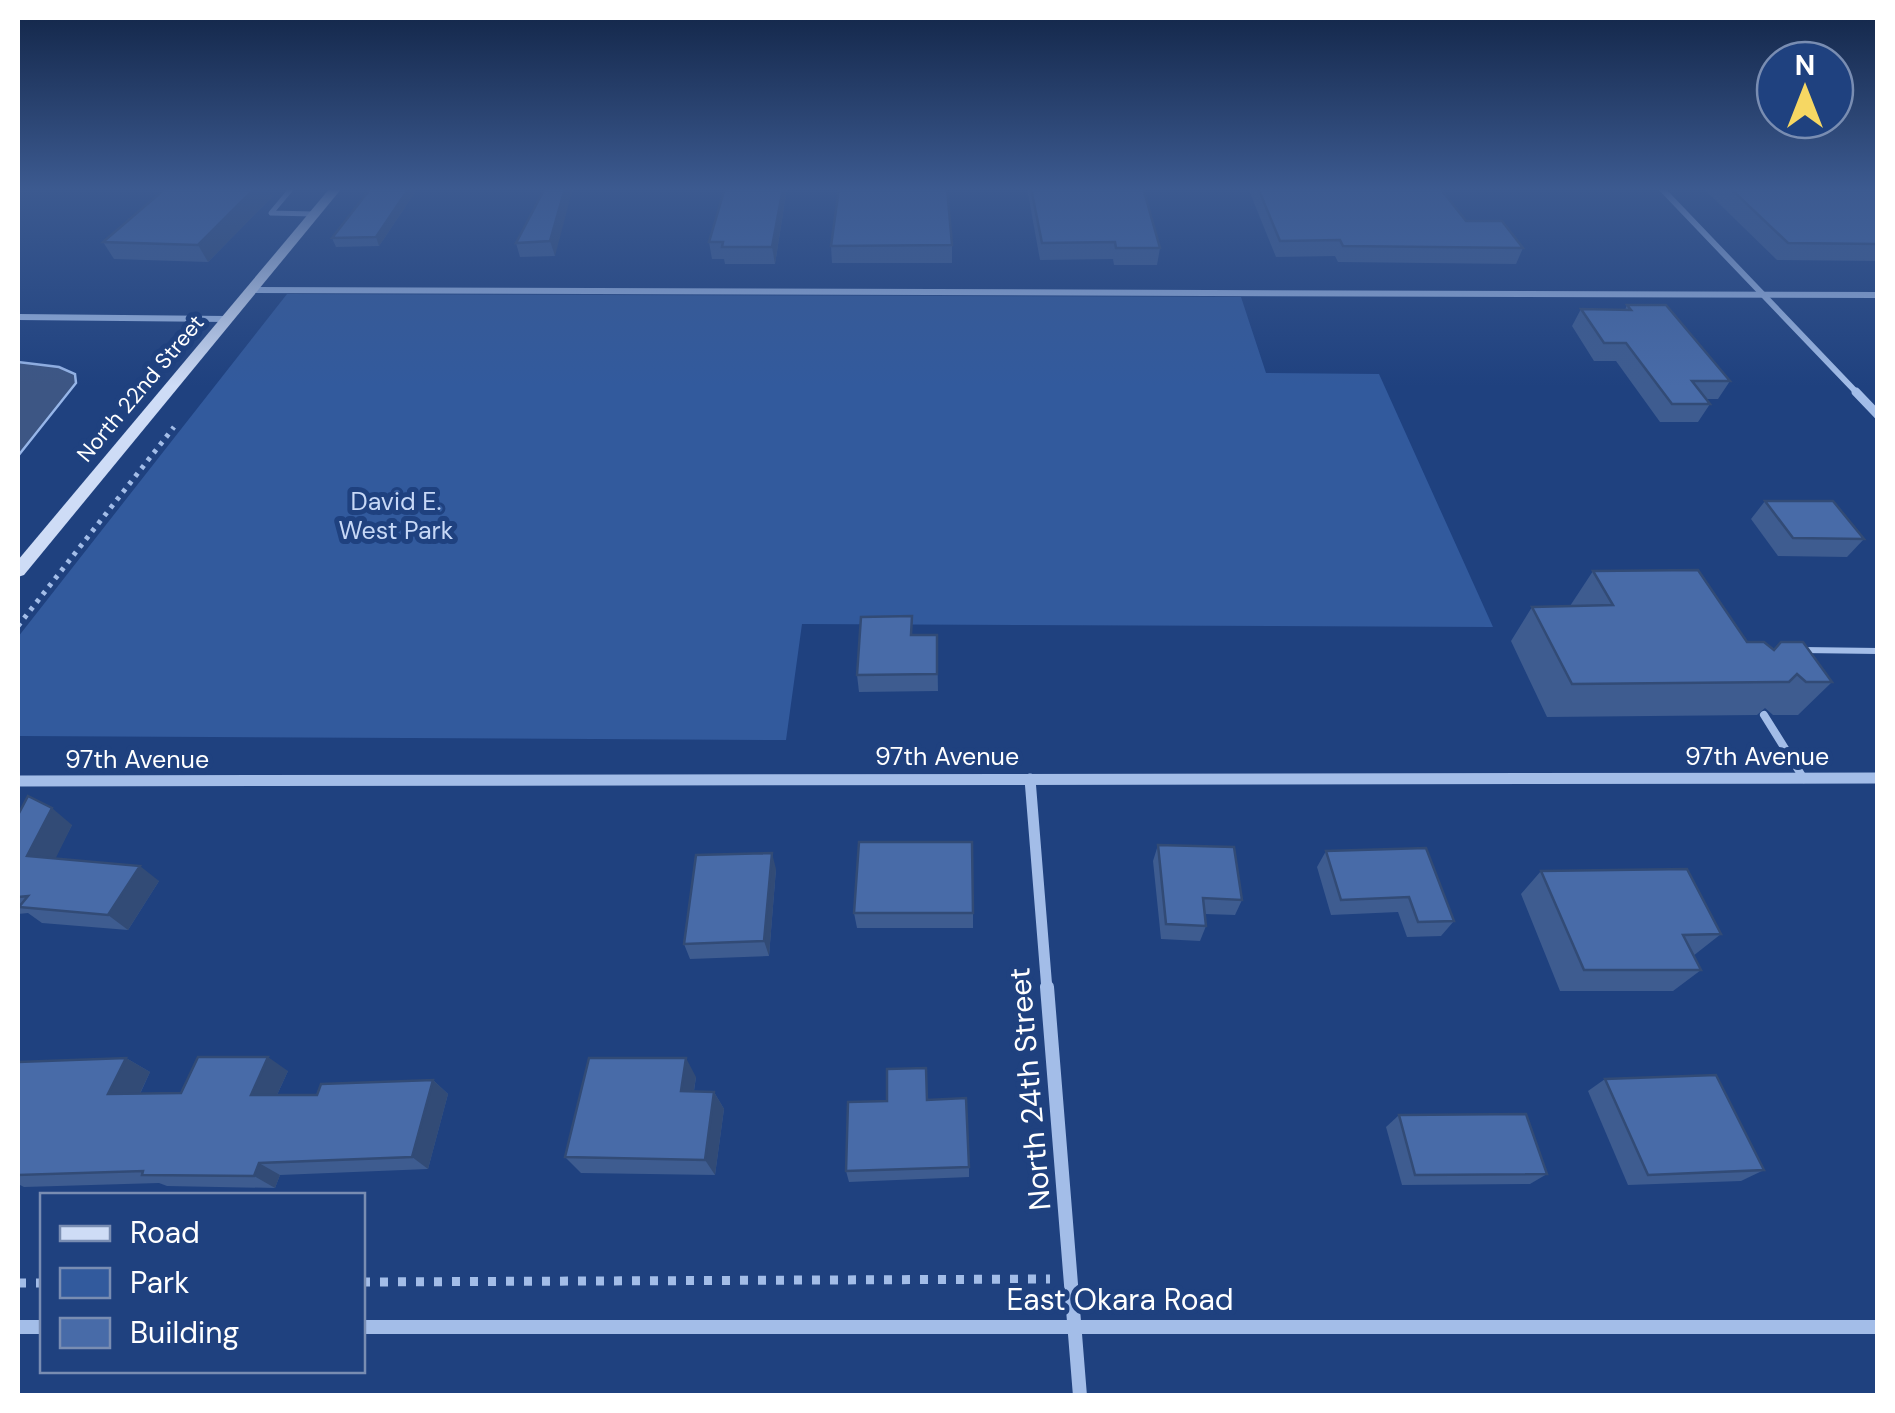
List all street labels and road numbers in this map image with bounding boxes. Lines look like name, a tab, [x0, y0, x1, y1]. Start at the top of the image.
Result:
street label: North 22nd Street	[70, 309, 210, 468]
street label: 97th Avenue	[875, 740, 1019, 773]
street label: 97th Avenue	[1685, 740, 1829, 773]
street label: 97th Avenue	[65, 743, 209, 776]
street label: North 24th Street	[999, 966, 1060, 1212]
street label: East Okara Road	[1006, 1280, 1234, 1319]

